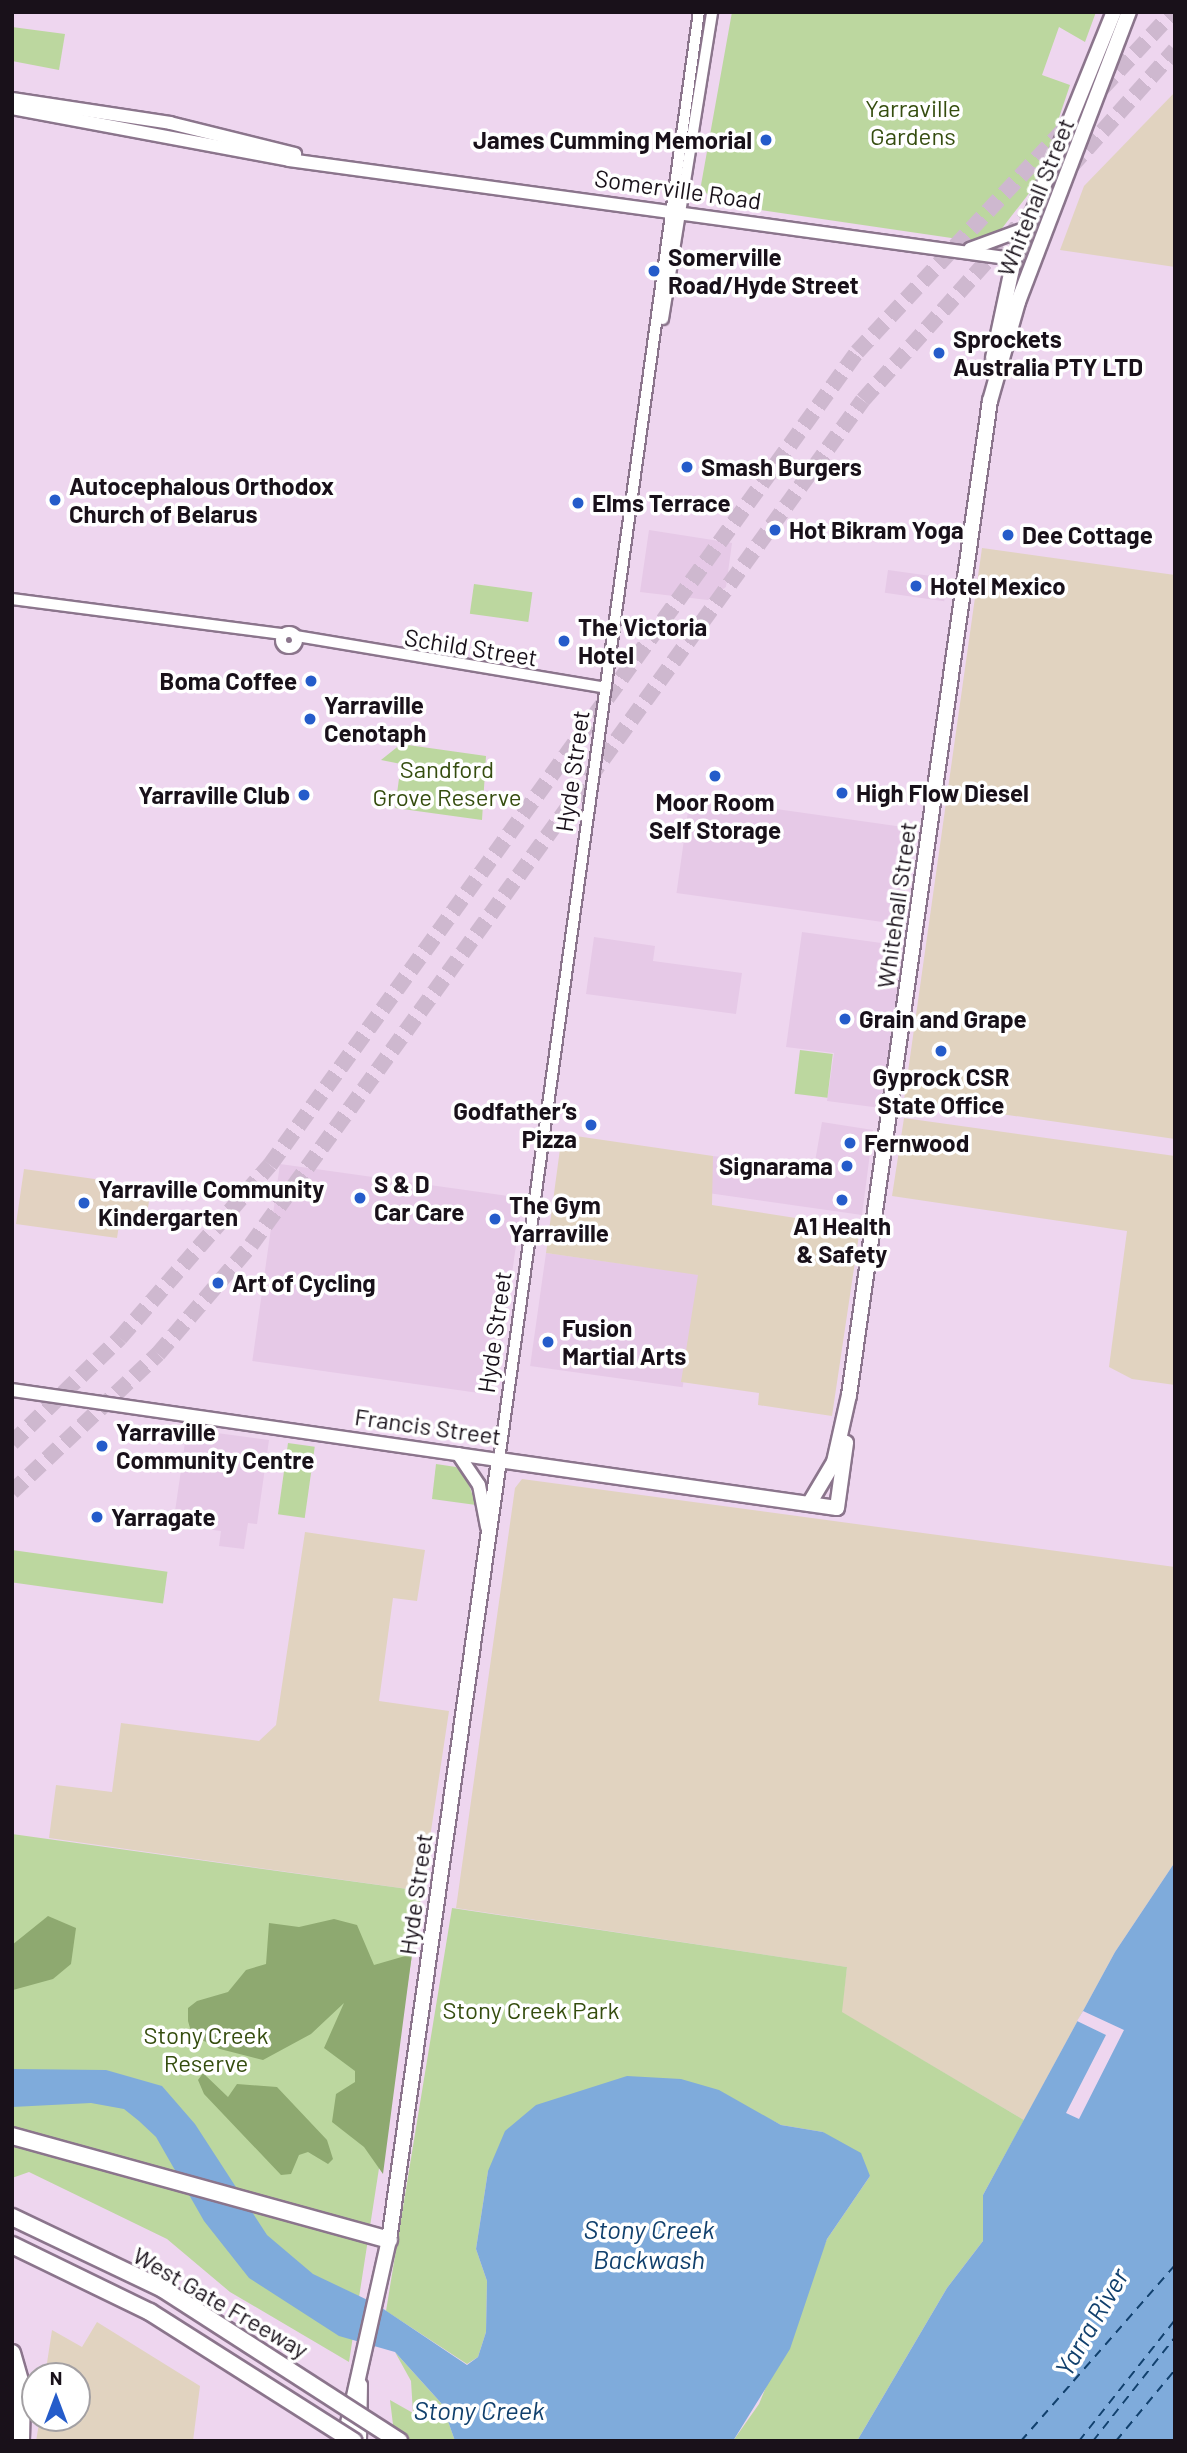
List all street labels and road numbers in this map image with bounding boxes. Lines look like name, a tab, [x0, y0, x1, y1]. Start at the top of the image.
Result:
street label: Whitehall Street	[990, 114, 1080, 280]
street label: Somerville Road	[593, 163, 763, 215]
street label: Schild Street	[402, 622, 540, 672]
street label: Hyde Street	[549, 708, 595, 834]
street label: Whitehall Street	[870, 820, 922, 990]
street label: Hyde Street	[471, 1269, 517, 1395]
street label: Francis Street	[353, 1401, 503, 1451]
street label: Hyde Street	[392, 1831, 438, 1957]
street label: West Gate Freeway	[128, 2240, 314, 2364]

